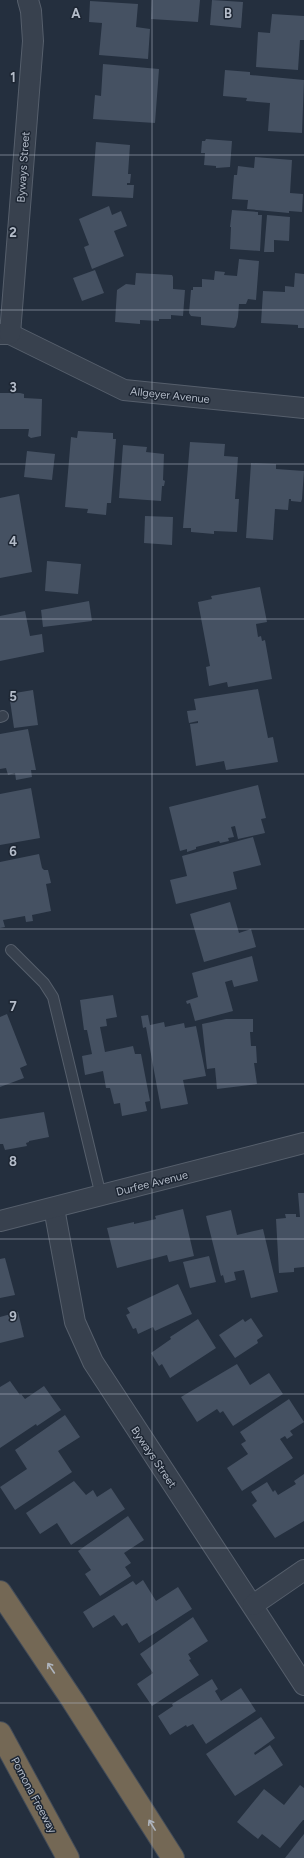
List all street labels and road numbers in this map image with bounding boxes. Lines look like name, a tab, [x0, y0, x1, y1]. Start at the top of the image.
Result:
street label: Byways Street	[15, 131, 32, 203]
street label: Allgeyer Avenue	[130, 385, 210, 406]
street label: Durfee Avenue	[115, 1168, 189, 1199]
street label: Byways Street	[128, 1424, 179, 1490]
street label: Pomona Freeway	[8, 1755, 59, 1836]

